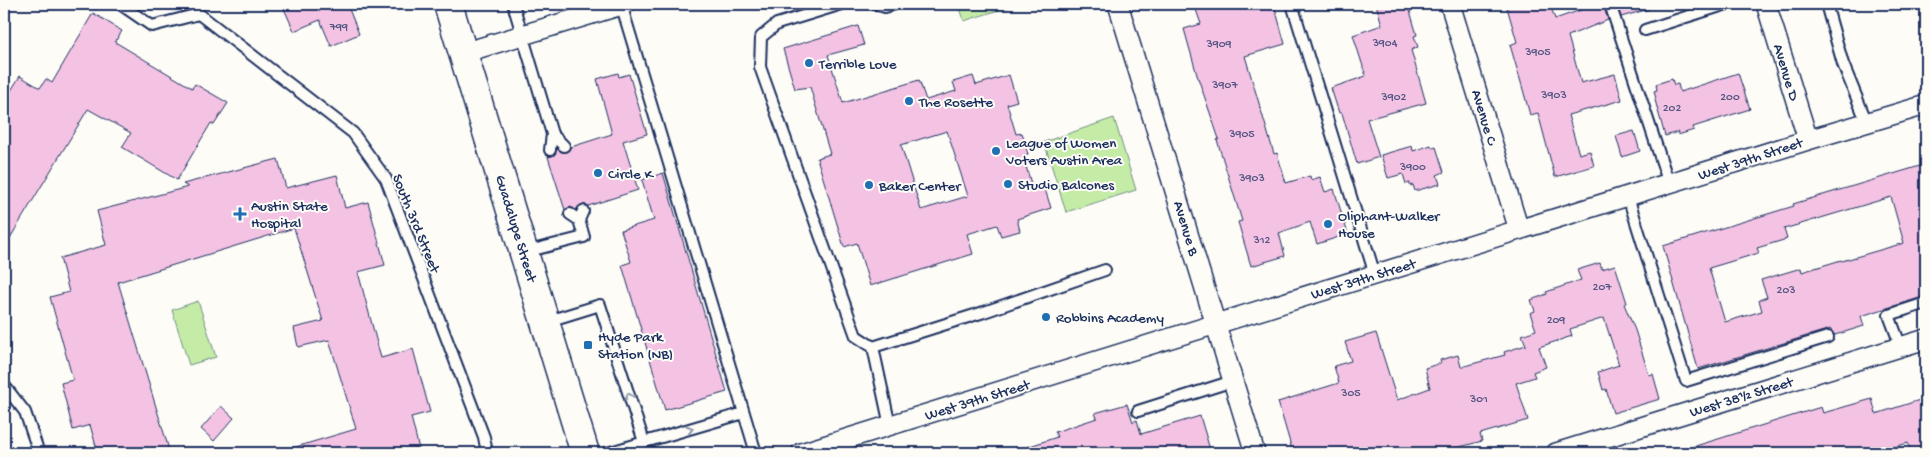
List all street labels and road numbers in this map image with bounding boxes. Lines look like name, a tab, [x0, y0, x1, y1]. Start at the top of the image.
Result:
street label: Avenue D	[1768, 42, 1802, 103]
street label: Avenue C	[1466, 88, 1500, 148]
street label: West 39th Street	[1696, 134, 1807, 185]
street label: South 3rd Street	[387, 172, 444, 278]
street label: Guadalupe Street	[490, 173, 540, 286]
street label: Avenue B	[1168, 199, 1202, 258]
street label: West 39th Street	[1309, 255, 1420, 304]
street label: West 38½ Street	[1688, 373, 1797, 422]
street label: West 39th Street	[923, 376, 1034, 425]

